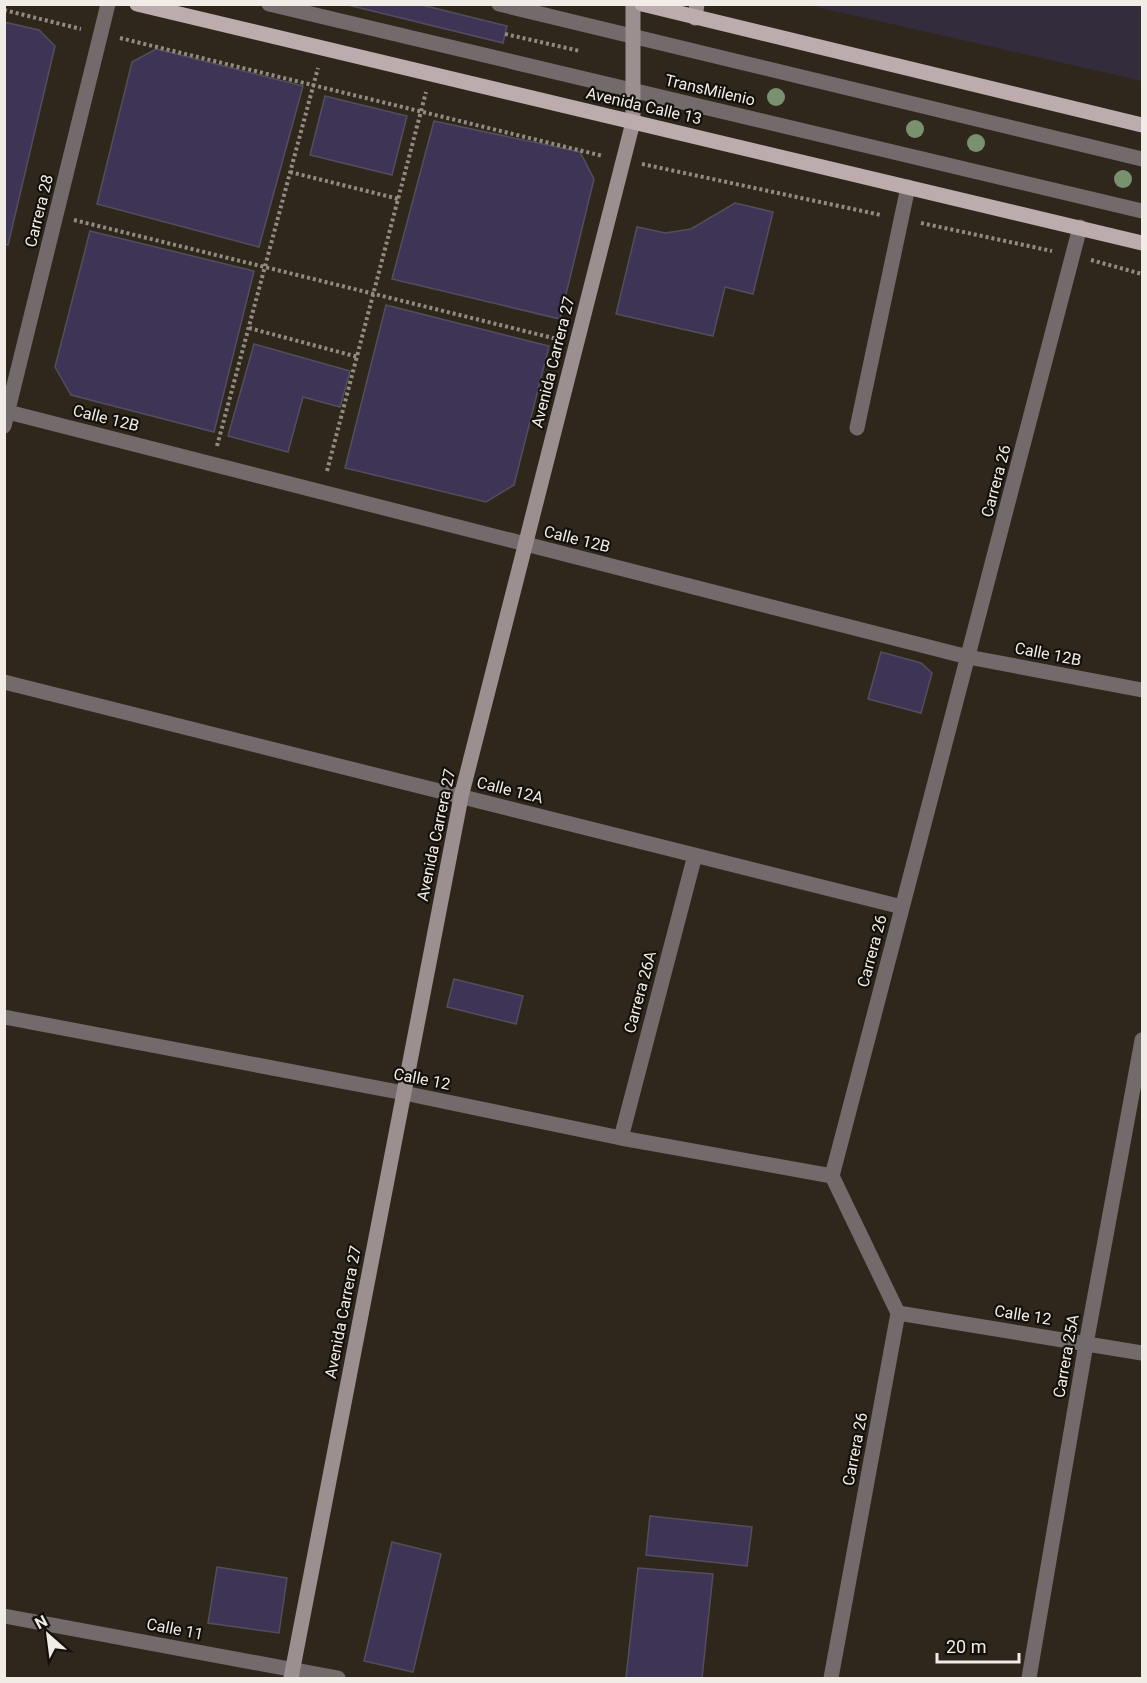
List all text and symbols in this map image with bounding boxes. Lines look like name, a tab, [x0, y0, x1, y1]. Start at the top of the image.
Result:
street label: TransMilenio	[663, 70, 757, 110]
street label: Avenida Calle 13	[584, 83, 704, 129]
street label: Carrera 28	[21, 173, 57, 249]
street label: Avenida Carrera 27	[527, 294, 579, 430]
street label: Calle 12B	[71, 401, 141, 435]
street label: Carrera 26	[977, 443, 1015, 519]
street label: Calle 12B	[542, 522, 612, 556]
street label: Calle 12B	[1013, 638, 1083, 670]
street label: Avenida Carrera 27	[413, 767, 459, 903]
street label: Calle 12A	[475, 773, 546, 808]
street label: Carrera 26	[853, 913, 891, 989]
street label: Carrera 26A	[620, 948, 660, 1035]
street label: Calle 12	[392, 1064, 452, 1094]
street label: Avenida Carrera 27	[321, 1244, 365, 1380]
street label: Calle 12	[993, 1301, 1053, 1329]
street label: Carrera 25A	[1049, 1312, 1083, 1399]
street label: Carrera 26	[839, 1411, 871, 1487]
north arrow	[18, 1605, 78, 1665]
text: N	[32, 1611, 51, 1633]
street label: Calle 11	[145, 1614, 205, 1644]
scale bar	[937, 1626, 1020, 1664]
text: 20 m	[946, 1636, 986, 1657]

